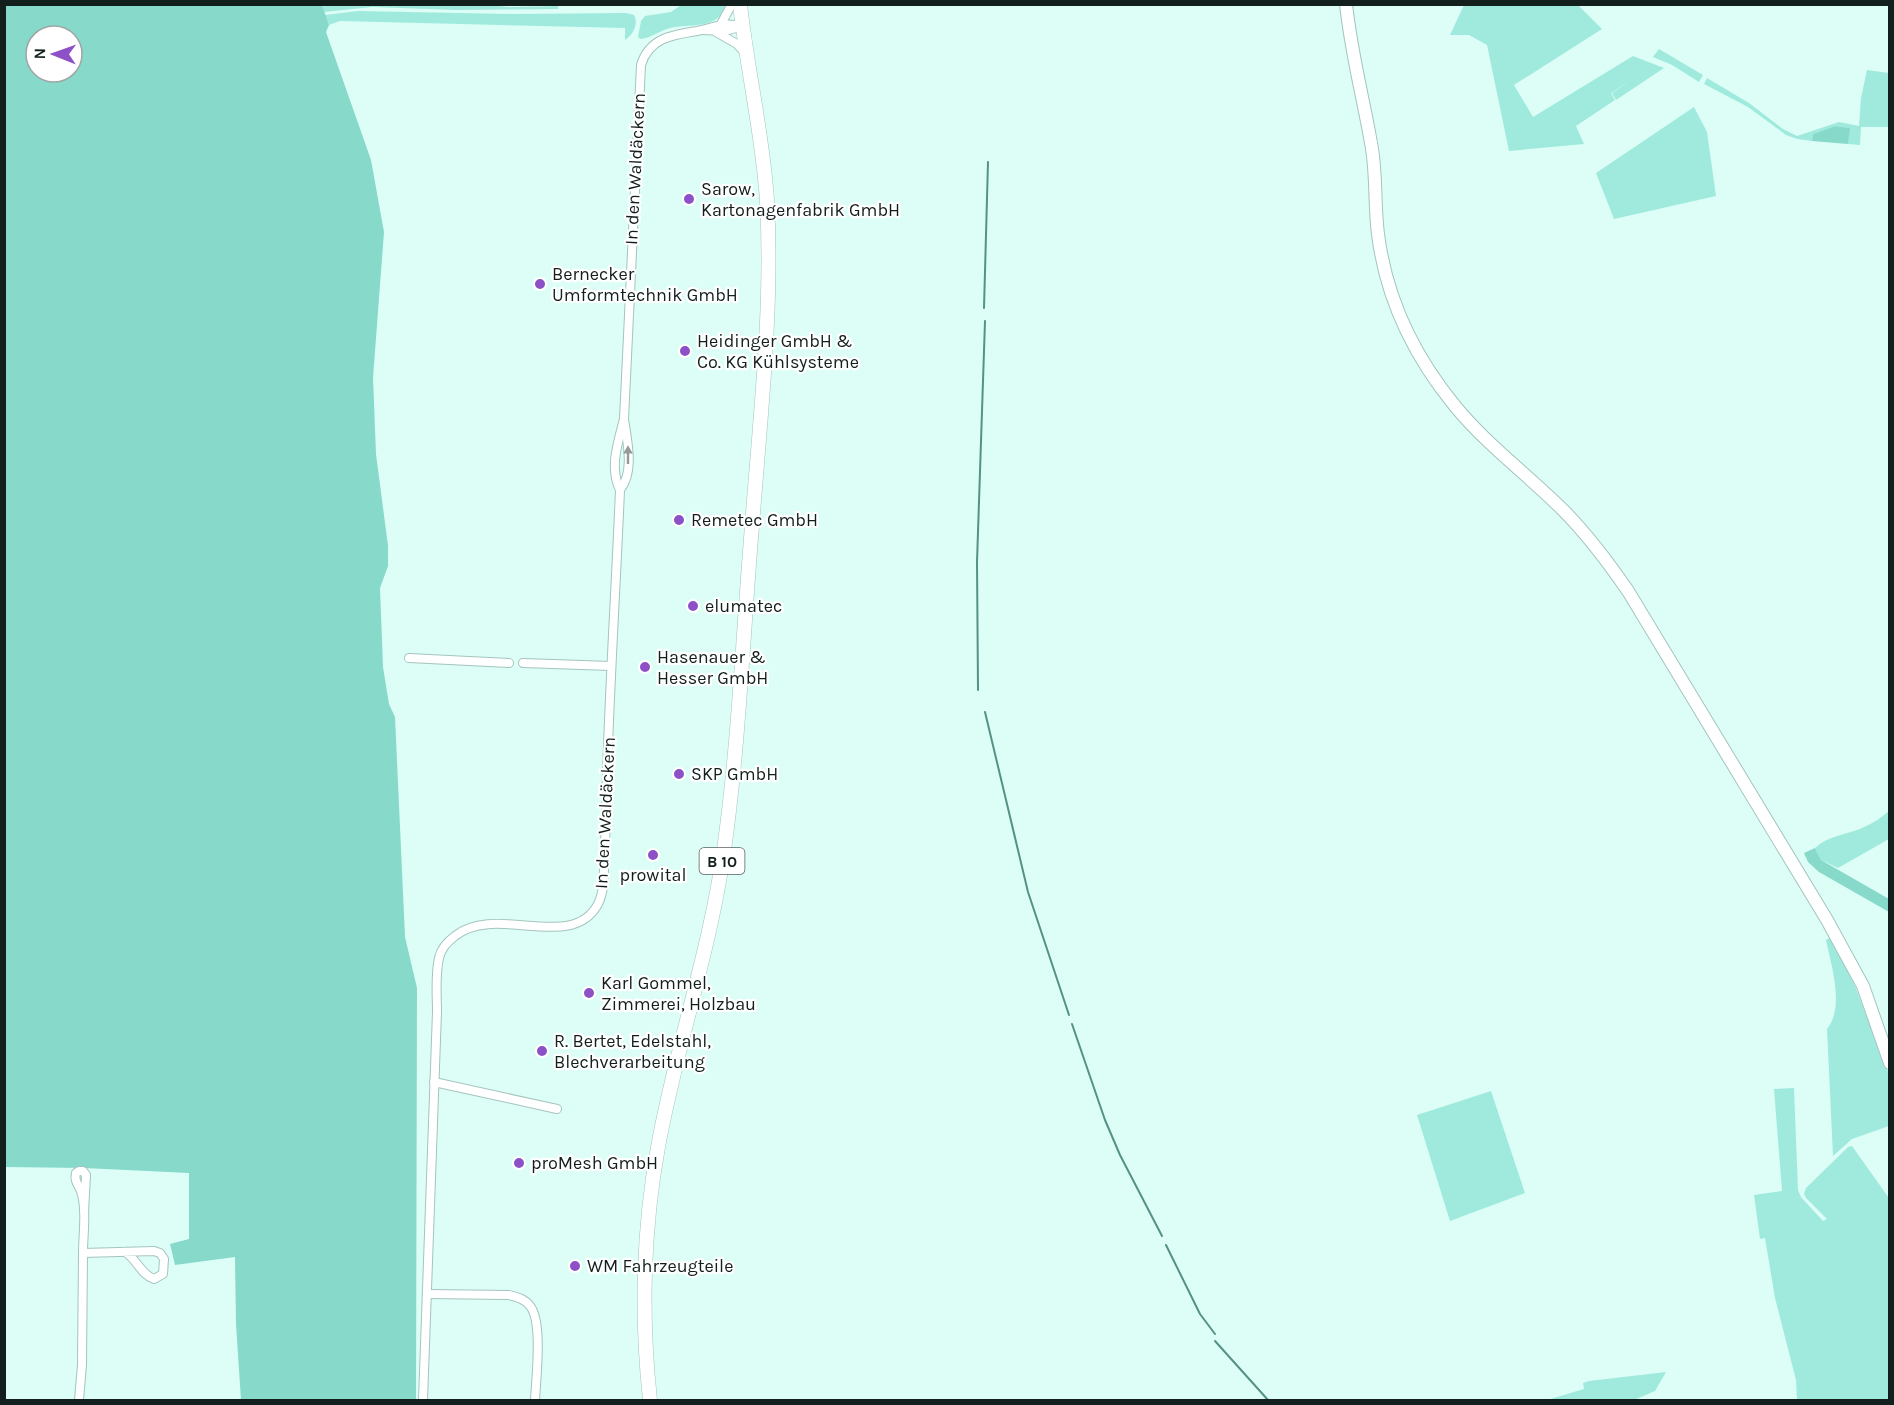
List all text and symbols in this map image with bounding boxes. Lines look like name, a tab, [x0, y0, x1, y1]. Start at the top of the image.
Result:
north arrow	[24, 24, 84, 84]
text: N	[30, 48, 49, 60]
street label: In den Waldäckern	[620, 92, 650, 246]
place label: Sarow, Kartonagenfabrik GmbH	[701, 178, 900, 221]
marker: Sarow, Kartonagenfabrik GmbH	[682, 192, 696, 206]
place label: Bernecker Umformtechnik GmbH	[552, 263, 738, 306]
marker: Bernecker Umformtechnik GmbH	[533, 277, 547, 291]
place label: Heidinger GmbH & Co. KG Kühlsysteme	[697, 330, 859, 373]
marker: Heidinger GmbH & Co. KG Kühlsysteme	[678, 344, 692, 358]
one-way arrow	[623, 446, 633, 465]
place label: Remetec GmbH	[691, 509, 818, 531]
marker: Remetec GmbH	[672, 513, 686, 527]
place label: elumatec	[705, 595, 782, 617]
marker: elumatec	[686, 599, 700, 613]
place label: Hasenauer & Hesser GmbH	[657, 646, 768, 689]
marker: Hasenauer & Hesser GmbH	[638, 660, 652, 674]
street label: In den Waldäckern	[590, 736, 620, 890]
place label: SKP GmbH	[691, 763, 778, 785]
marker: SKP GmbH	[672, 767, 686, 781]
marker: prowital	[646, 848, 660, 862]
road number: B 10	[700, 848, 744, 874]
place label: prowital	[620, 864, 687, 886]
place label: Karl Gommel, Zimmerei, Holzbau	[601, 972, 756, 1015]
marker: Karl Gommel, Zimmerei, Holzbau	[582, 986, 596, 1000]
place label: R. Bertet, Edelstahl, Blechverarbeitung	[554, 1030, 711, 1073]
marker: R. Bertet, Edelstahl, Blechverarbeitung	[535, 1044, 549, 1058]
place label: proMesh GmbH	[531, 1152, 658, 1174]
marker: proMesh GmbH	[512, 1156, 526, 1170]
place label: WM Fahrzeugteile	[587, 1255, 733, 1277]
marker: WM Fahrzeugteile	[568, 1259, 582, 1273]

